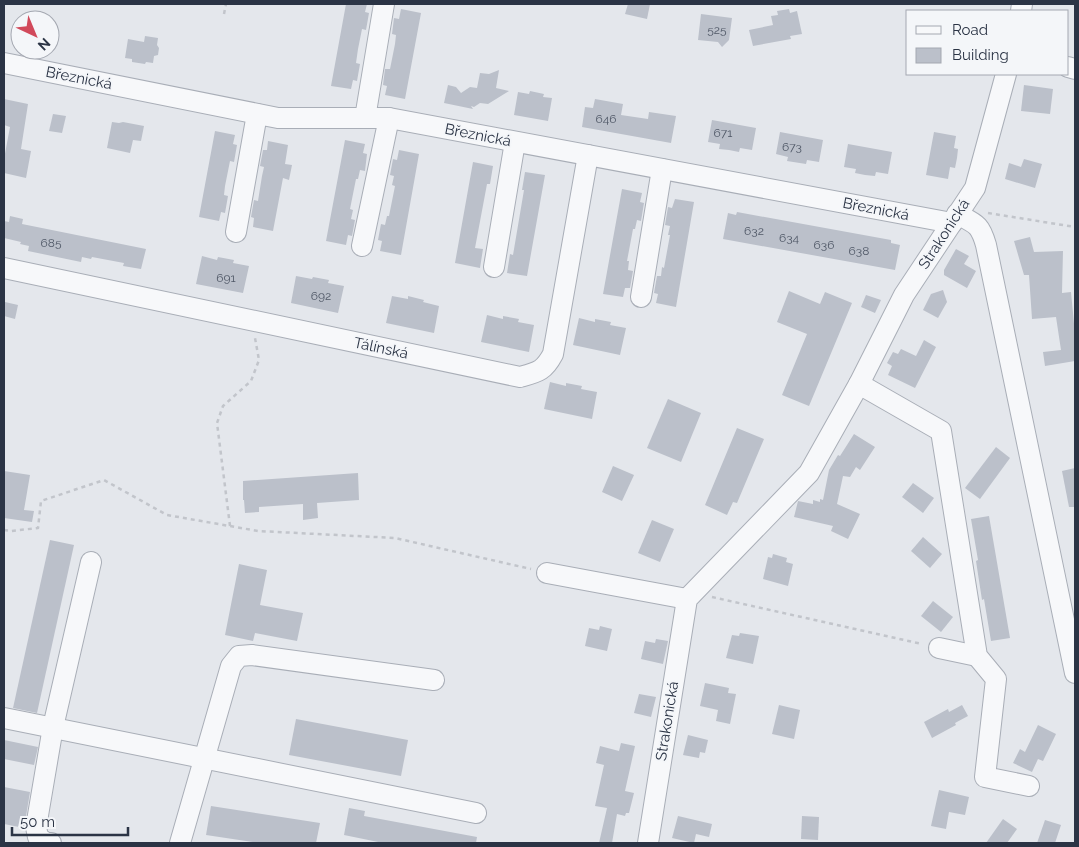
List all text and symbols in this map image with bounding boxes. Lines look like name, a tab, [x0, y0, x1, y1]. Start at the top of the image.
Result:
north arrow	[10, 10, 60, 60]
legend	[906, 10, 1069, 75]
text: Road	[952, 21, 988, 39]
house number: 525	[707, 23, 727, 37]
text: N	[35, 35, 53, 54]
text: Building	[952, 46, 1009, 64]
street label: Březnická	[44, 63, 114, 93]
house number: 646	[595, 112, 617, 126]
street label: Březnická	[443, 120, 513, 150]
house number: 671	[714, 126, 732, 140]
house number: 673	[782, 140, 802, 154]
street label: Březnická	[841, 194, 911, 224]
street label: Strakonická	[915, 195, 973, 273]
house number: 632	[744, 224, 764, 238]
house number: 634	[779, 231, 800, 245]
house number: 685	[41, 236, 62, 250]
house number: 636	[814, 238, 834, 252]
house number: 638	[849, 244, 869, 258]
house number: 691	[216, 271, 236, 285]
house number: 692	[311, 289, 331, 303]
street label: Tálínská	[352, 333, 410, 363]
street label: Strakonická	[652, 680, 682, 762]
scale bar	[12, 804, 129, 836]
text: 50 m	[20, 813, 55, 831]

